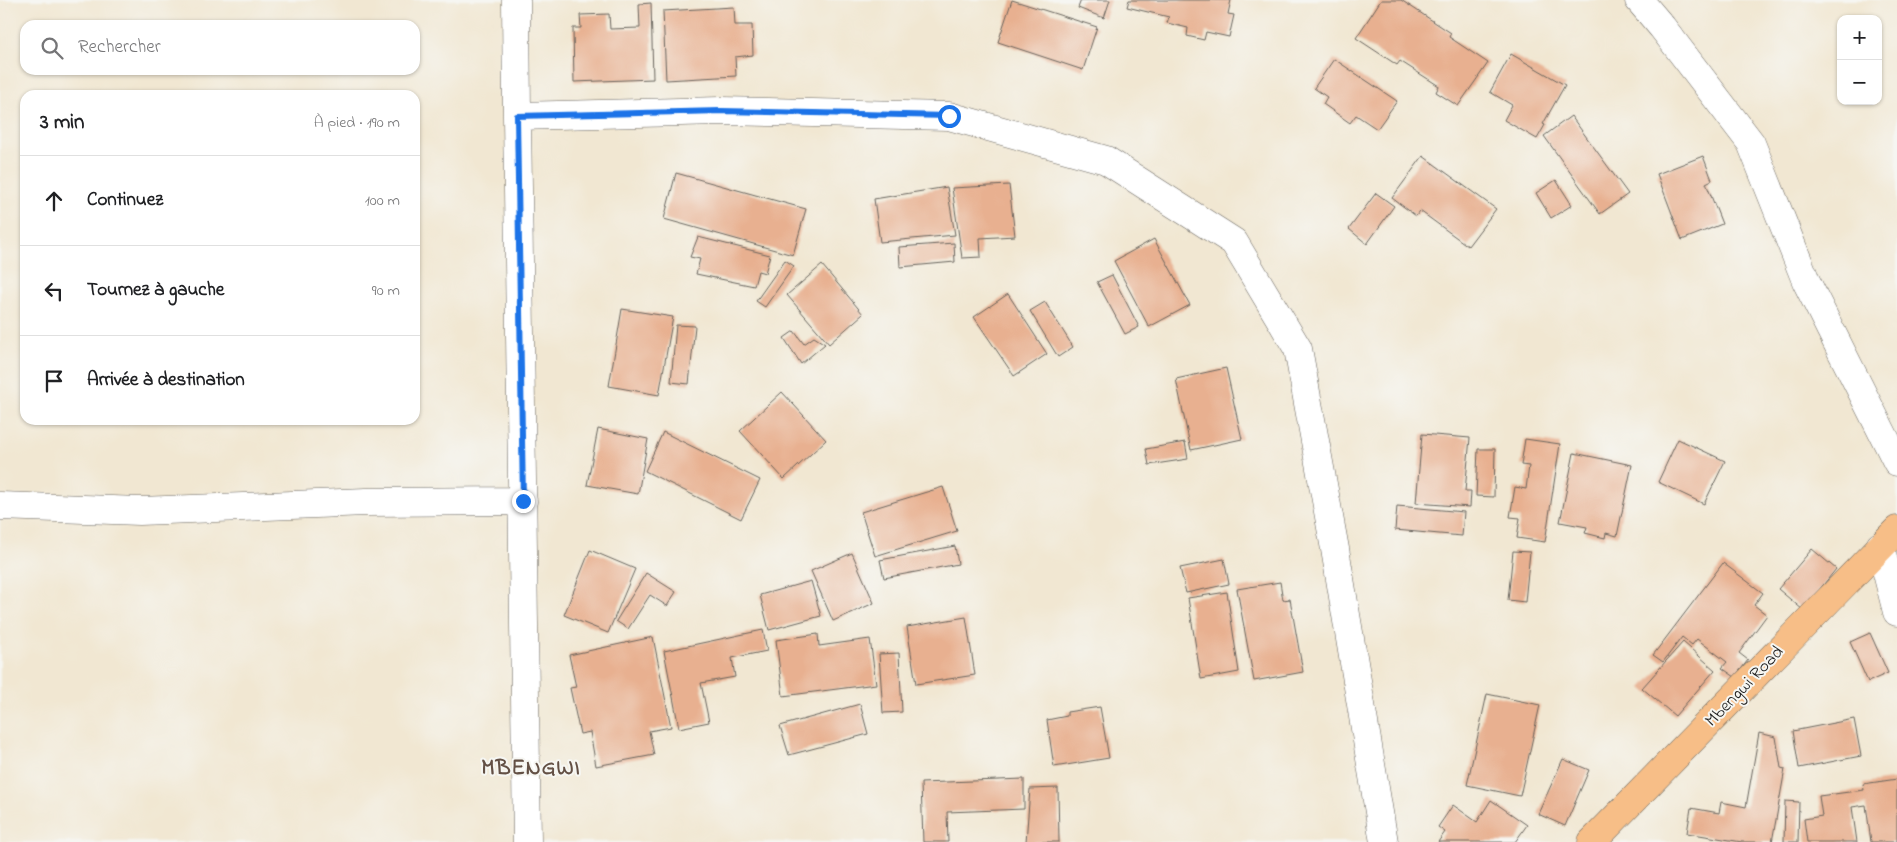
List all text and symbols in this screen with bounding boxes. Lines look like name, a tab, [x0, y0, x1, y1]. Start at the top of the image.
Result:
map controls	[1837, 15, 1882, 105]
button: +	[1837, 15, 1882, 60]
search box	[20, 20, 420, 75]
icon: search	[38, 34, 66, 62]
text: Rechercher	[78, 34, 161, 61]
button: −	[1837, 60, 1882, 105]
route start	[938, 105, 961, 128]
text: 3 min	[40, 108, 84, 138]
text: À pied · 190 m	[314, 111, 400, 135]
icon: ahead	[40, 187, 68, 215]
text: Continuez	[87, 187, 163, 214]
text: 100 m	[365, 189, 400, 213]
icon: left	[40, 277, 68, 305]
text: Tournez à gauche	[87, 277, 224, 304]
text: 90 m	[372, 279, 400, 303]
icon: arrive	[40, 367, 68, 395]
text: Arrivée à destination	[87, 367, 245, 394]
route end	[512, 490, 535, 513]
street label: Mbengwi Road	[1699, 641, 1791, 734]
district label: MBENGWI	[481, 753, 581, 785]

